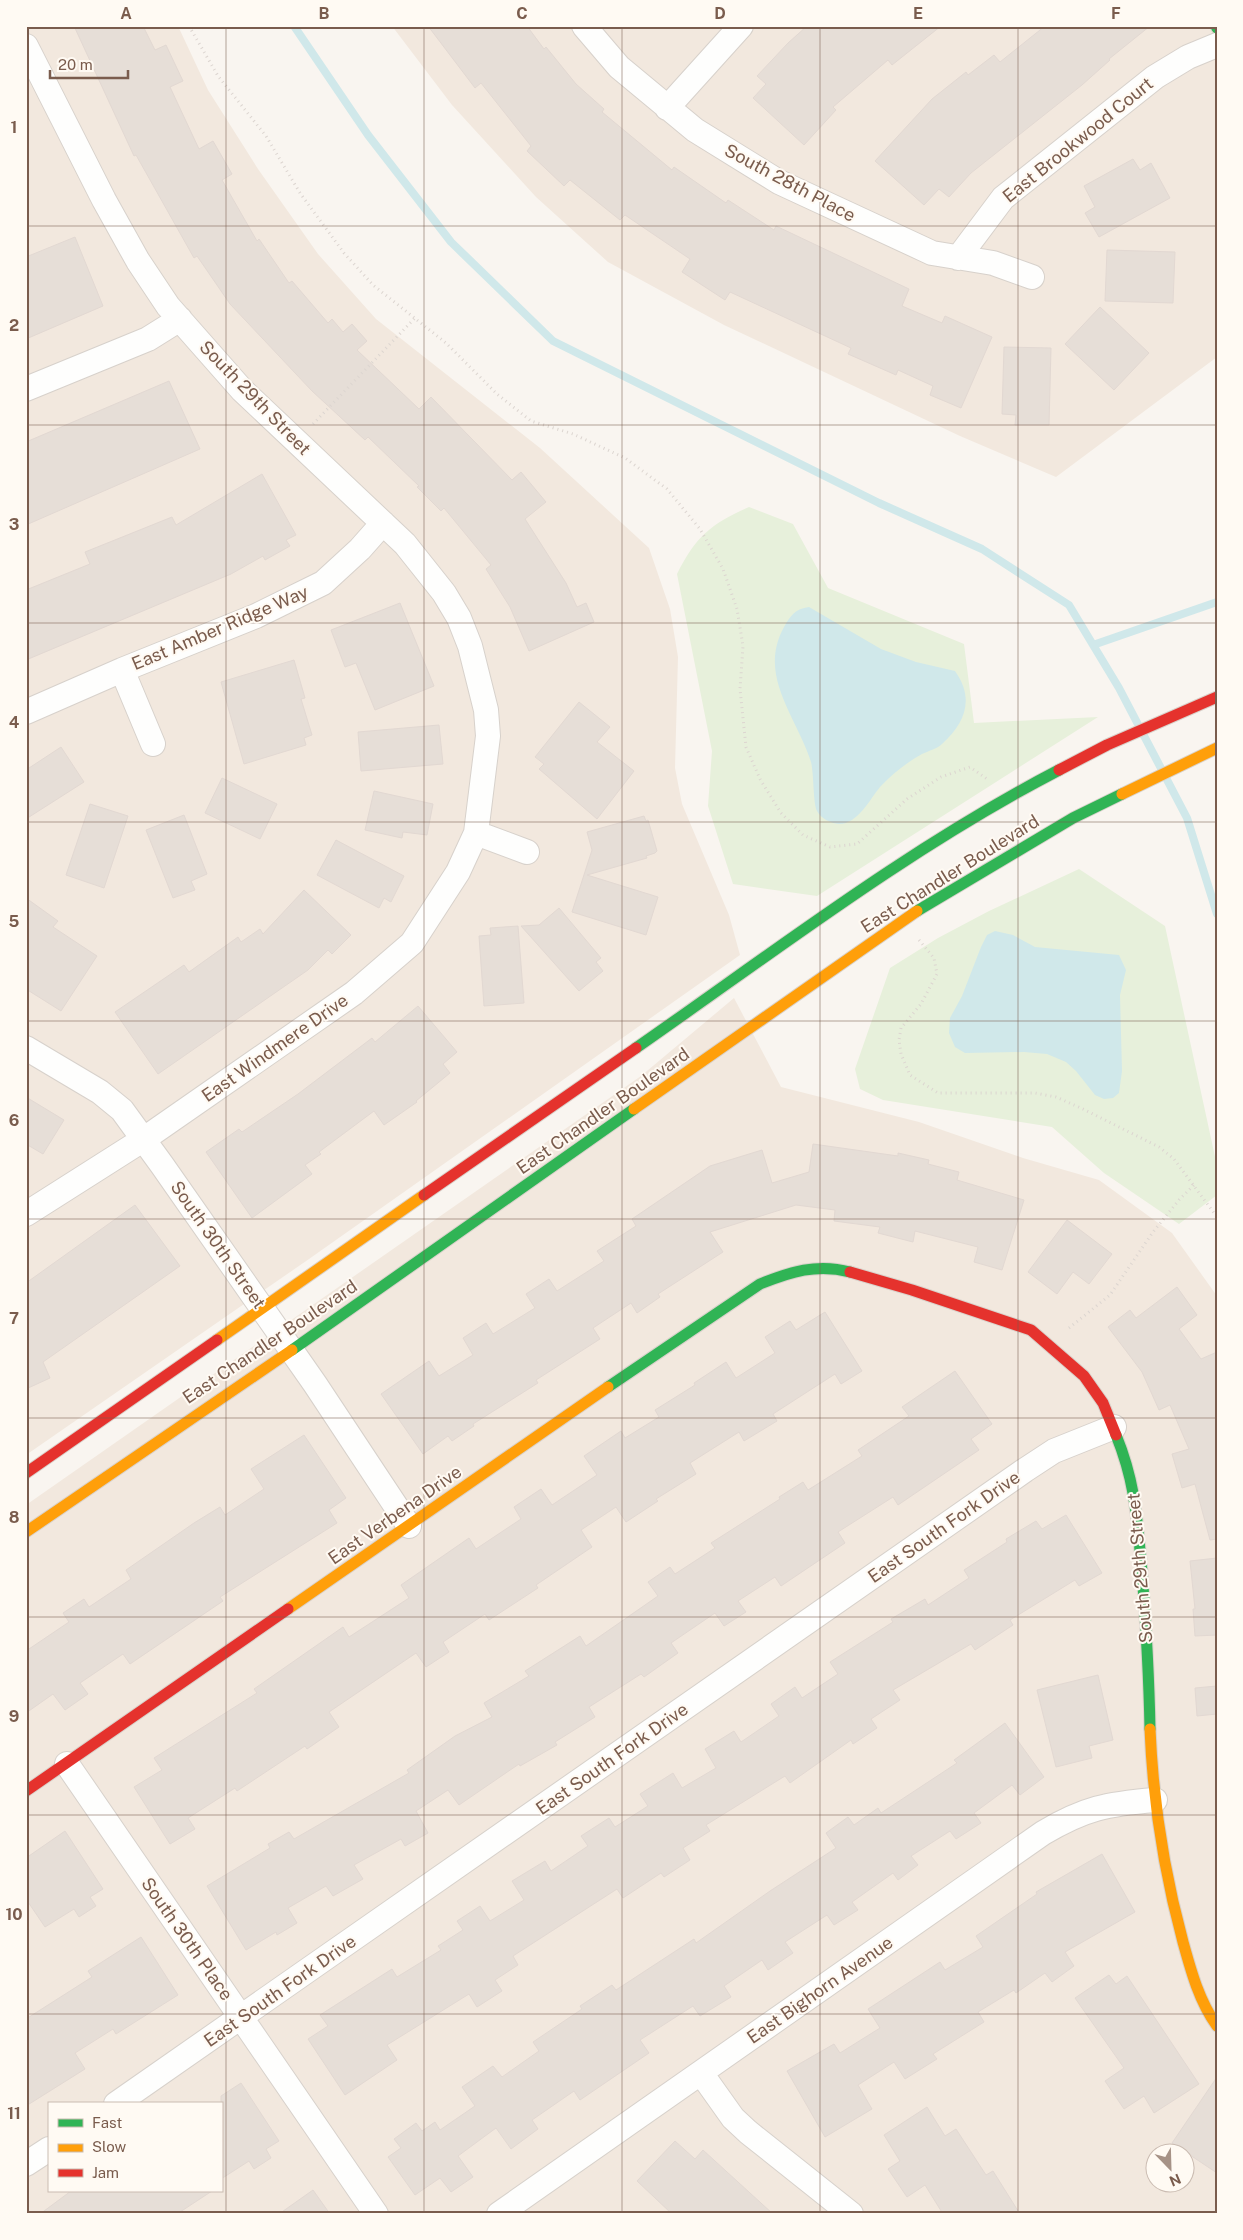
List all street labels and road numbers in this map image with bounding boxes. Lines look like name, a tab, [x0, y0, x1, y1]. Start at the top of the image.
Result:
street label: East Brookwood Court	[998, 73, 1157, 207]
street label: South 28th Place	[721, 139, 859, 226]
street label: South 29th Street	[195, 336, 315, 459]
street label: East Amber Ridge Way	[128, 581, 312, 674]
street label: East Chandler Boulevard	[857, 810, 1043, 937]
street label: East Windmere Drive	[197, 989, 352, 1106]
street label: East Chandler Boulevard	[512, 1043, 693, 1178]
street label: South 30th Street	[167, 1177, 270, 1313]
street label: East Chandler Boulevard	[178, 1275, 361, 1408]
street label: East Verbena Drive	[324, 1461, 465, 1569]
street label: East South Fork Drive	[864, 1466, 1024, 1587]
street label: South 29th Street	[1122, 1492, 1157, 1644]
street label: East South Fork Drive	[532, 1698, 692, 1819]
street label: South 30th Place	[137, 1873, 238, 2004]
street label: East South Fork Drive	[200, 1930, 360, 2051]
street label: East Bighorn Avenue	[743, 1931, 897, 2048]

